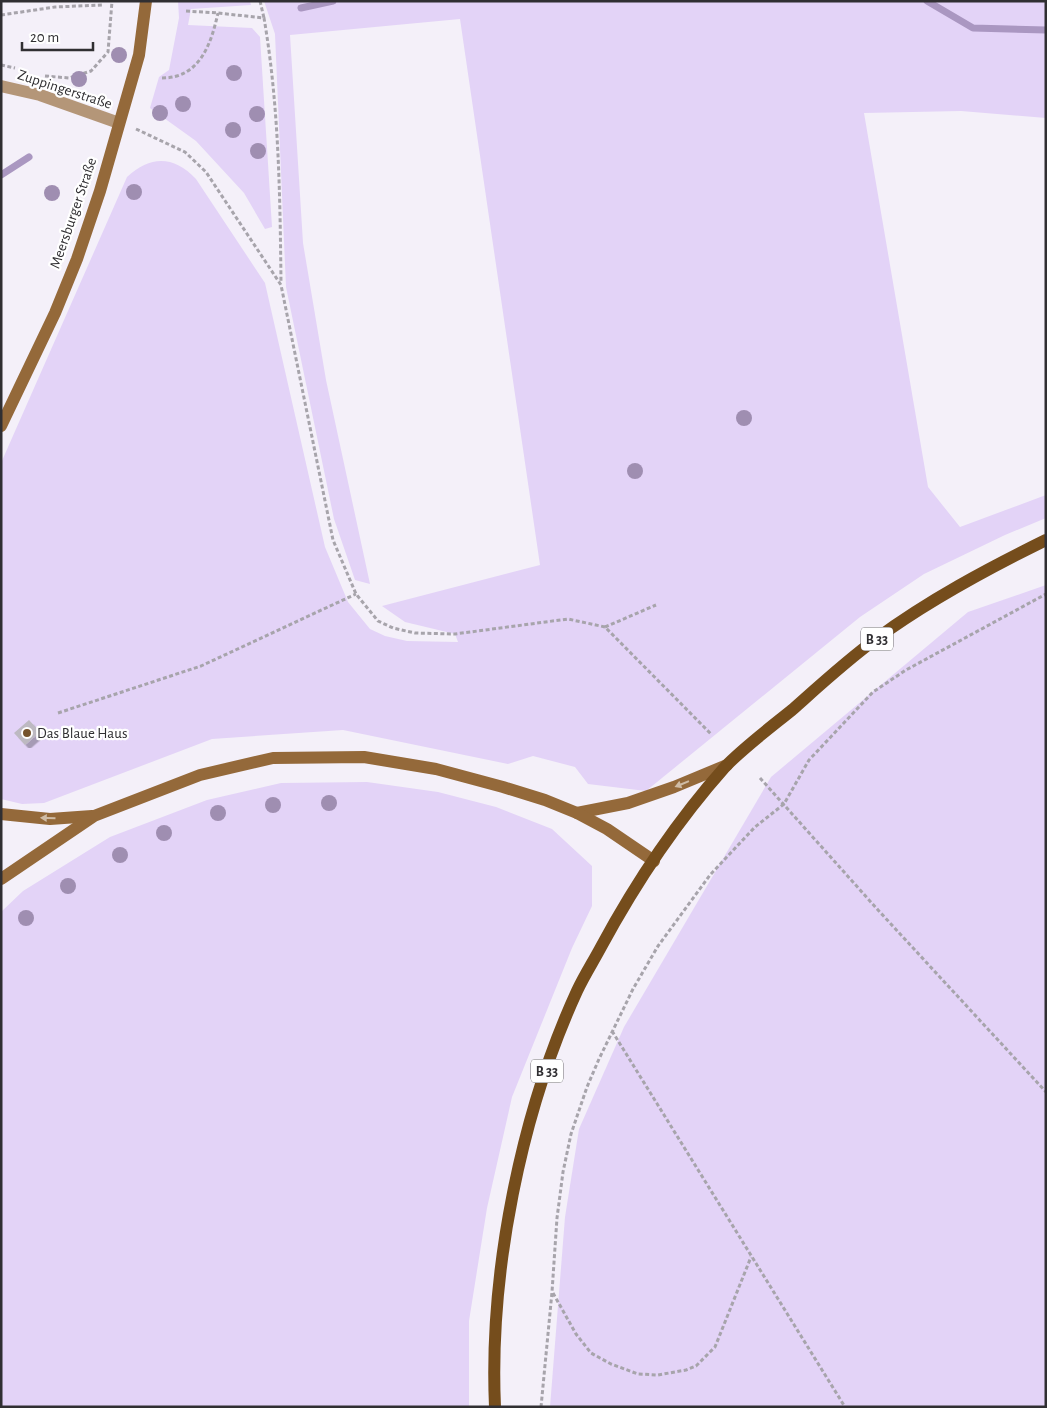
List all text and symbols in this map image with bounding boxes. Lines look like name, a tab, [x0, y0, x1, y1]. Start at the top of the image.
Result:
scale bar	[22, 20, 94, 52]
text: 20 m	[30, 30, 59, 45]
street label: Zuppingerstraße	[16, 67, 114, 112]
street label: Meersburger Straße	[47, 156, 99, 270]
road number: B 33	[861, 628, 893, 650]
place label: Das Blaue Haus	[37, 726, 127, 741]
marker: Das Blaue Haus	[21, 727, 33, 739]
one-way arrow	[675, 780, 689, 788]
one-way arrow	[39, 814, 55, 822]
road number: B 33	[531, 1060, 563, 1082]

